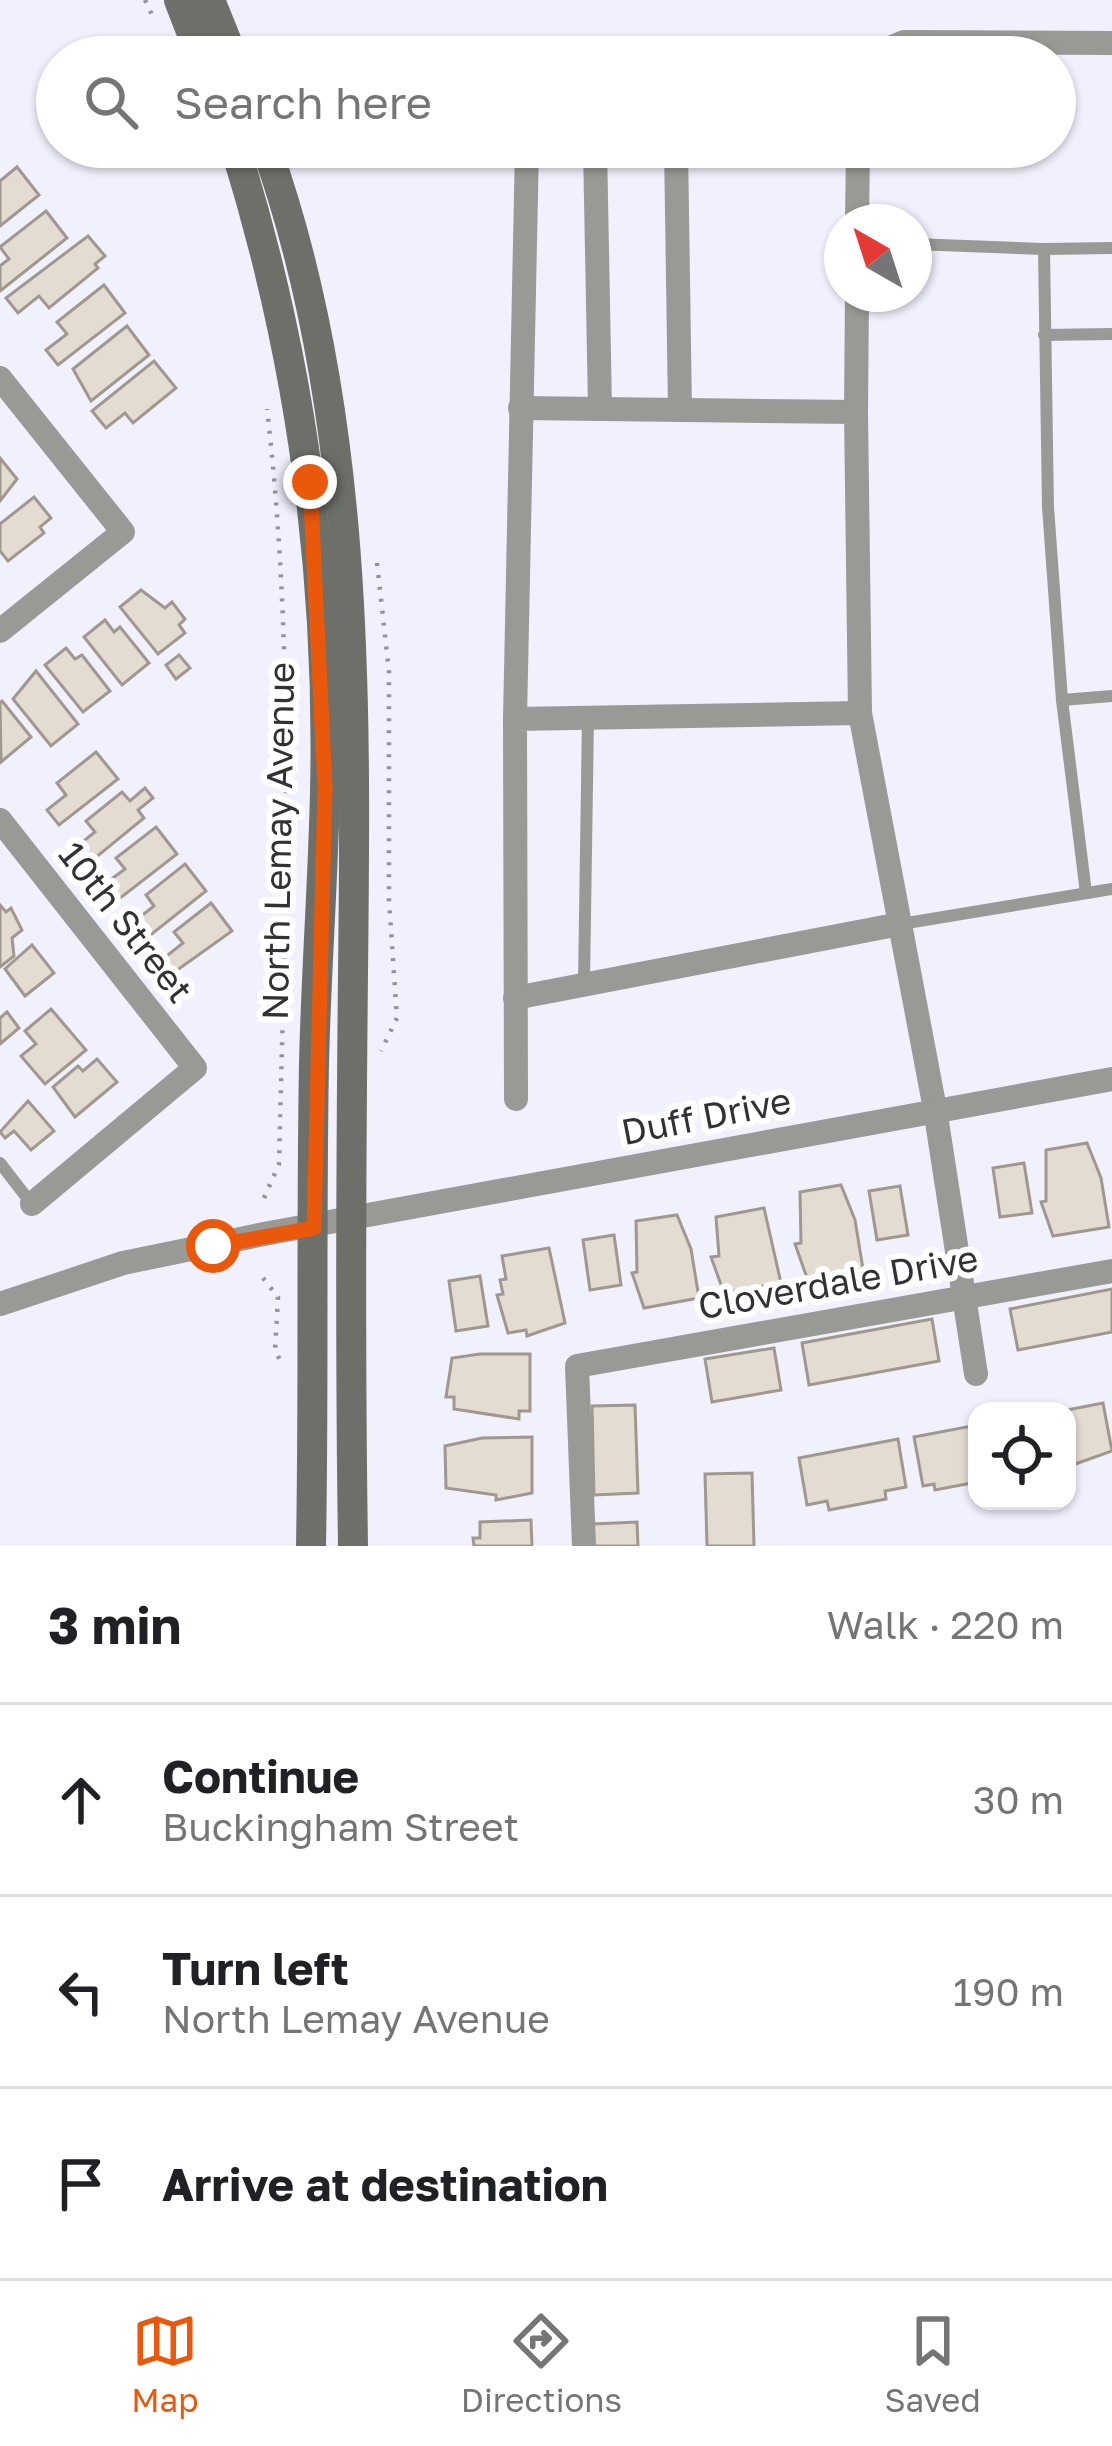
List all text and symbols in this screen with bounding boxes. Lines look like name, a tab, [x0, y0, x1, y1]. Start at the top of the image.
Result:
search box	[36, 36, 1076, 168]
icon: search	[78, 69, 144, 135]
text: Search here	[174, 75, 432, 129]
north arrow	[824, 204, 932, 312]
route end	[283, 455, 337, 509]
street label: North Lemay Avenue	[253, 662, 302, 1020]
street label: 10th Street	[50, 833, 202, 1011]
street label: Duff Drive	[617, 1078, 794, 1153]
route start	[186, 1219, 240, 1273]
street label: Cloverdale Drive	[695, 1236, 981, 1327]
map controls	[968, 1402, 1076, 1510]
button: locate	[968, 1402, 1076, 1510]
text: 3 min	[48, 1594, 181, 1655]
text: Walk · 220 m	[827, 1601, 1064, 1648]
text: Continue	[162, 1749, 359, 1803]
icon: ahead	[48, 1767, 114, 1833]
text: 30 m	[973, 1776, 1064, 1823]
text: Buckingham Street	[162, 1803, 519, 1850]
text: Turn left	[162, 1941, 349, 1995]
icon: left	[48, 1959, 114, 2025]
text: 190 m	[953, 1968, 1064, 2015]
text: North Lemay Avenue	[162, 1995, 550, 2042]
icon: arrive	[48, 2151, 114, 2217]
text: Arrive at destination	[162, 2157, 608, 2211]
tab: Map	[131, 2308, 199, 2419]
tab: Directions	[461, 2308, 622, 2419]
tab: Saved	[884, 2308, 981, 2419]

